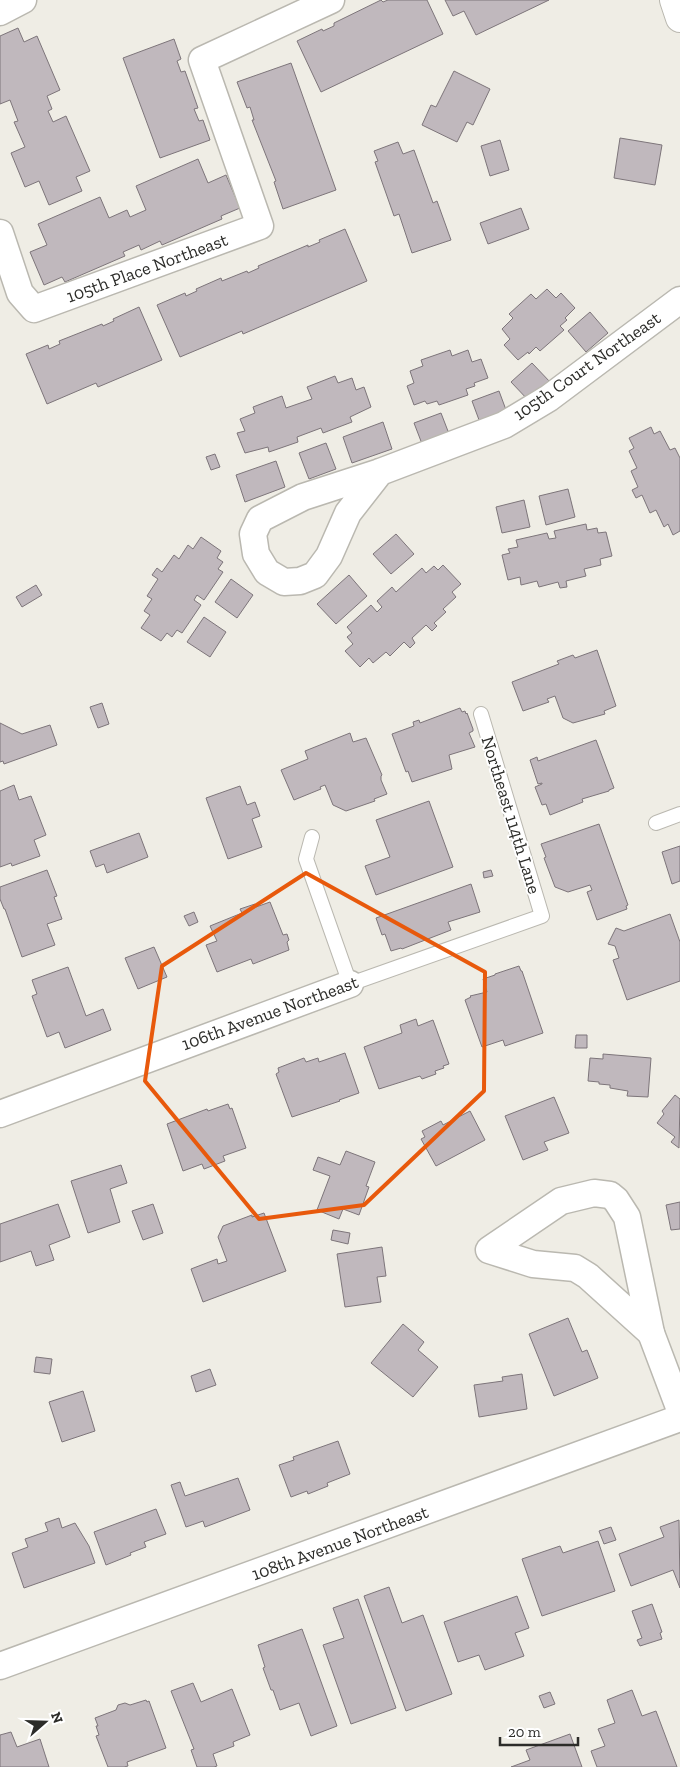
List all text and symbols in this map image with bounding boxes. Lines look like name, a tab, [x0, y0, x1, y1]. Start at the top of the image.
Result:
street label: 105th Place Northeast	[63, 228, 231, 307]
street label: 105th Court Northeast	[509, 307, 665, 425]
street label: Northeast 114th Lane	[477, 733, 545, 897]
street label: 106th Avenue Northeast	[179, 971, 362, 1055]
street label: 108th Avenue Northeast	[249, 1501, 432, 1585]
north arrow	[20, 1697, 70, 1747]
text: N	[47, 1710, 67, 1726]
scale bar	[500, 1714, 578, 1746]
text: 20 m	[508, 1723, 541, 1741]

